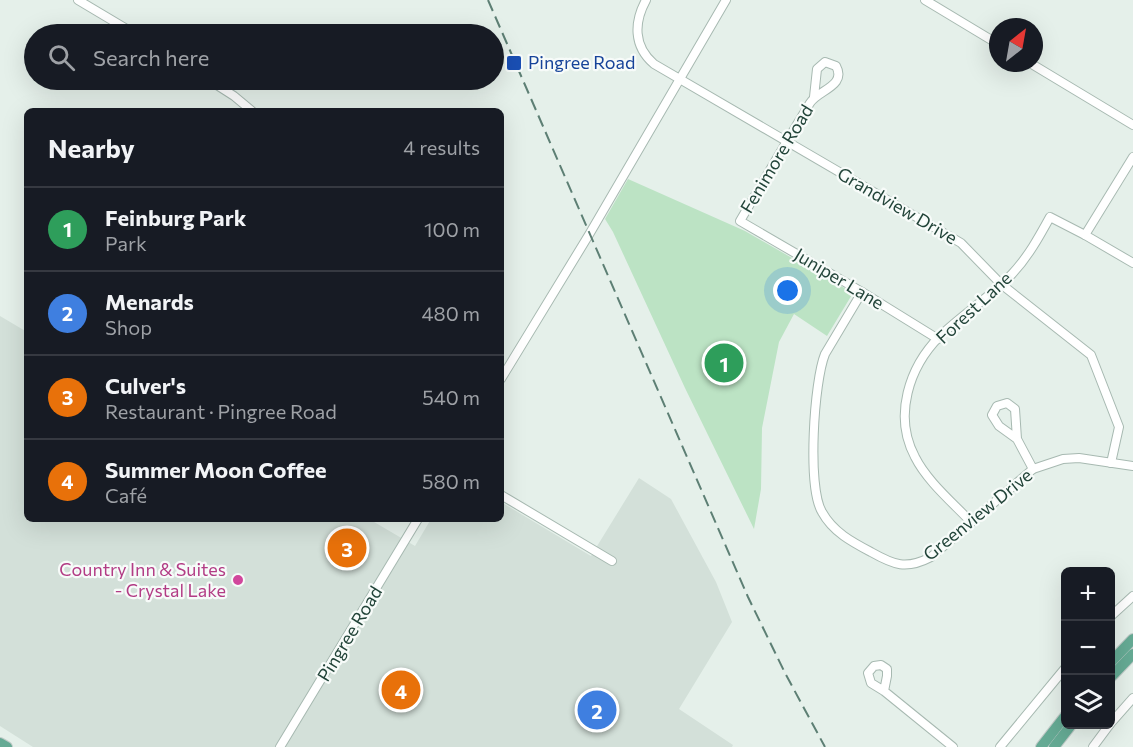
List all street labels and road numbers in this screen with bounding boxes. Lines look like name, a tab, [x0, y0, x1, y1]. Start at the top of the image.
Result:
street label: Fenimore Road	[735, 100, 817, 217]
street label: Grandview Drive	[834, 162, 961, 248]
street label: Juniper Lane	[791, 243, 888, 313]
street label: Forest Lane	[931, 267, 1016, 348]
street label: Greenview Drive	[919, 464, 1036, 565]
street label: Pingree Road	[312, 582, 386, 685]

